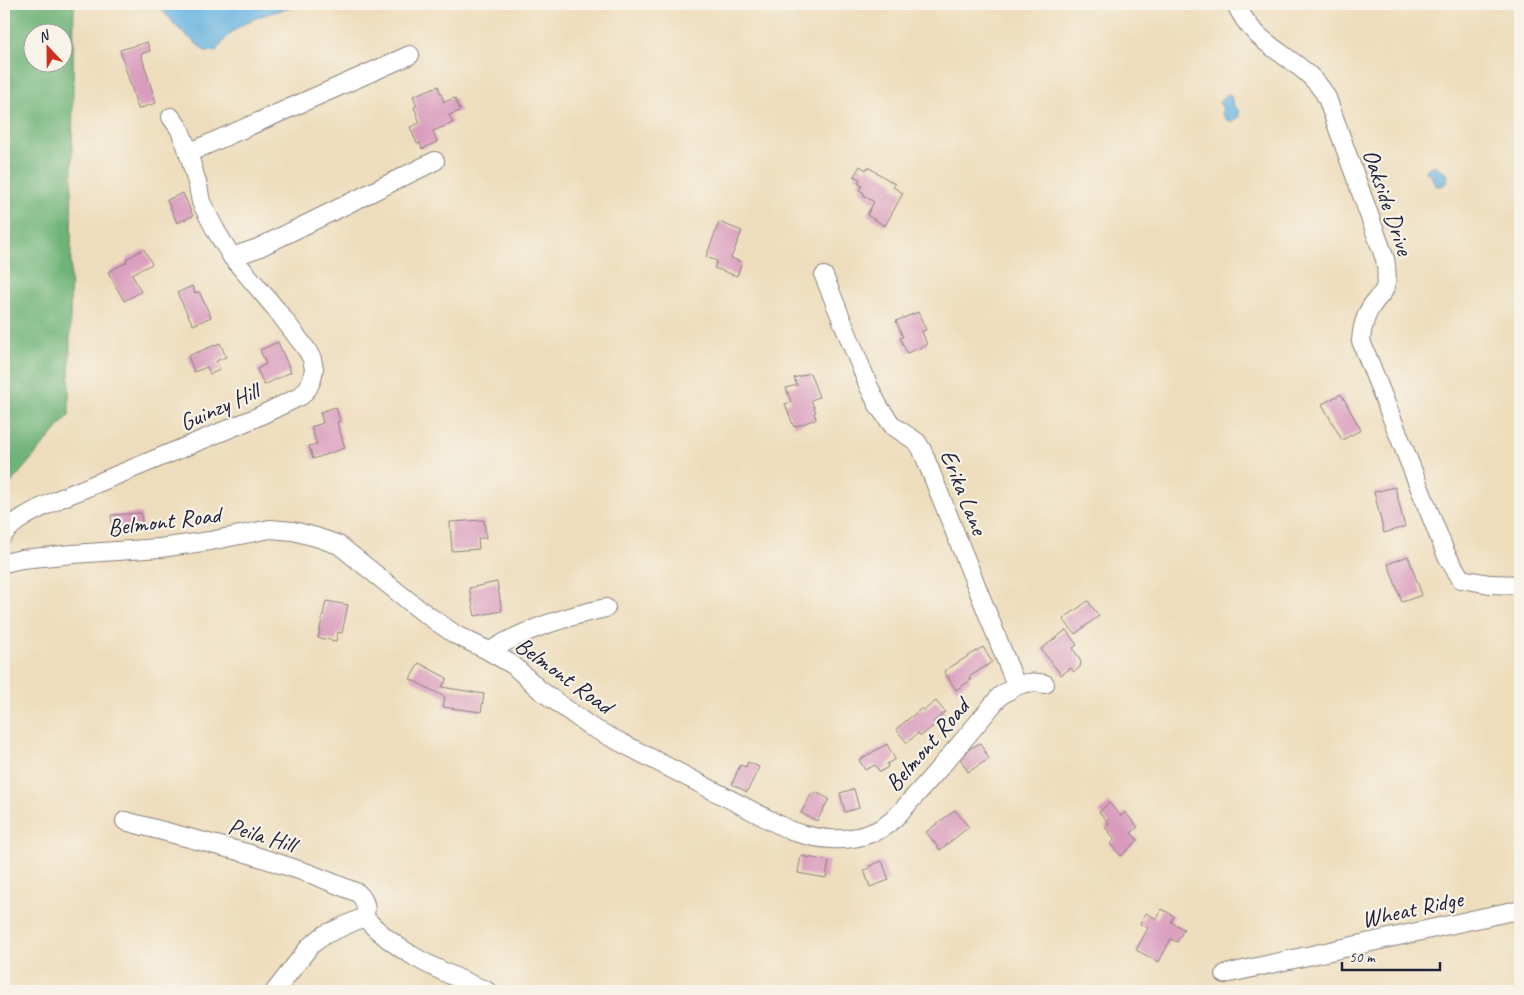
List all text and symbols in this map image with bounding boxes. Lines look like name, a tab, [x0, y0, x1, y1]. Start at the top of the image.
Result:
north arrow	[22, 22, 72, 72]
text: N	[36, 26, 53, 46]
street label: Oakside Drive	[1356, 145, 1421, 261]
street label: Guinzy Hill	[175, 375, 267, 438]
street label: Erika Lane	[933, 445, 995, 541]
street label: Belmont Road	[106, 499, 226, 543]
street label: Belmont Road	[509, 630, 622, 723]
street label: Belmont Road	[879, 690, 978, 798]
street label: Peila Hill	[225, 811, 303, 861]
street label: Wheat Ridge	[1359, 883, 1467, 934]
scale bar	[1342, 940, 1439, 972]
text: 50 m	[1349, 948, 1376, 967]

